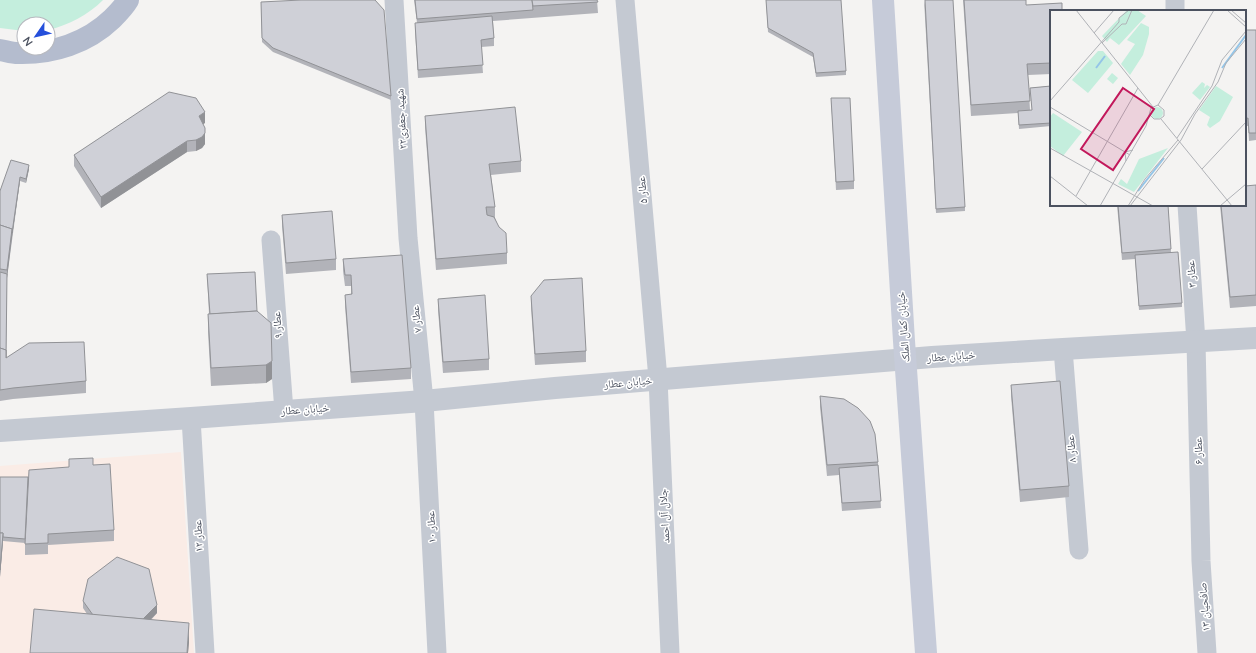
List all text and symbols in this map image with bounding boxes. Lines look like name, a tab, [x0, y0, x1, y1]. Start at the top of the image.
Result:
inset map	[1050, 10, 1246, 206]
north arrow	[16, 16, 56, 56]
text: N	[20, 34, 36, 49]
street label: شهید جعفری۲۲	[392, 88, 410, 150]
street label: عطار ۵	[634, 175, 650, 204]
street label: عطار ۳	[1183, 260, 1199, 288]
street label: خیابان کمال الملک	[894, 291, 912, 363]
street label: عطار ۷	[408, 304, 424, 333]
street label: عطار ۹	[269, 310, 285, 339]
street label: خیابان عطار	[925, 347, 976, 365]
street label: خیابان عطار	[602, 373, 653, 391]
street label: خیابان عطار	[279, 400, 330, 418]
street label: عطار ۸	[1063, 434, 1079, 463]
street label: عطار ۶	[1191, 437, 1205, 465]
street label: جلال آل احمد	[656, 488, 672, 544]
street label: عطار ۱۰	[423, 510, 439, 543]
street label: عطار ۱۲	[190, 519, 206, 552]
street label: صافحیان ۱۳	[1195, 582, 1213, 632]

